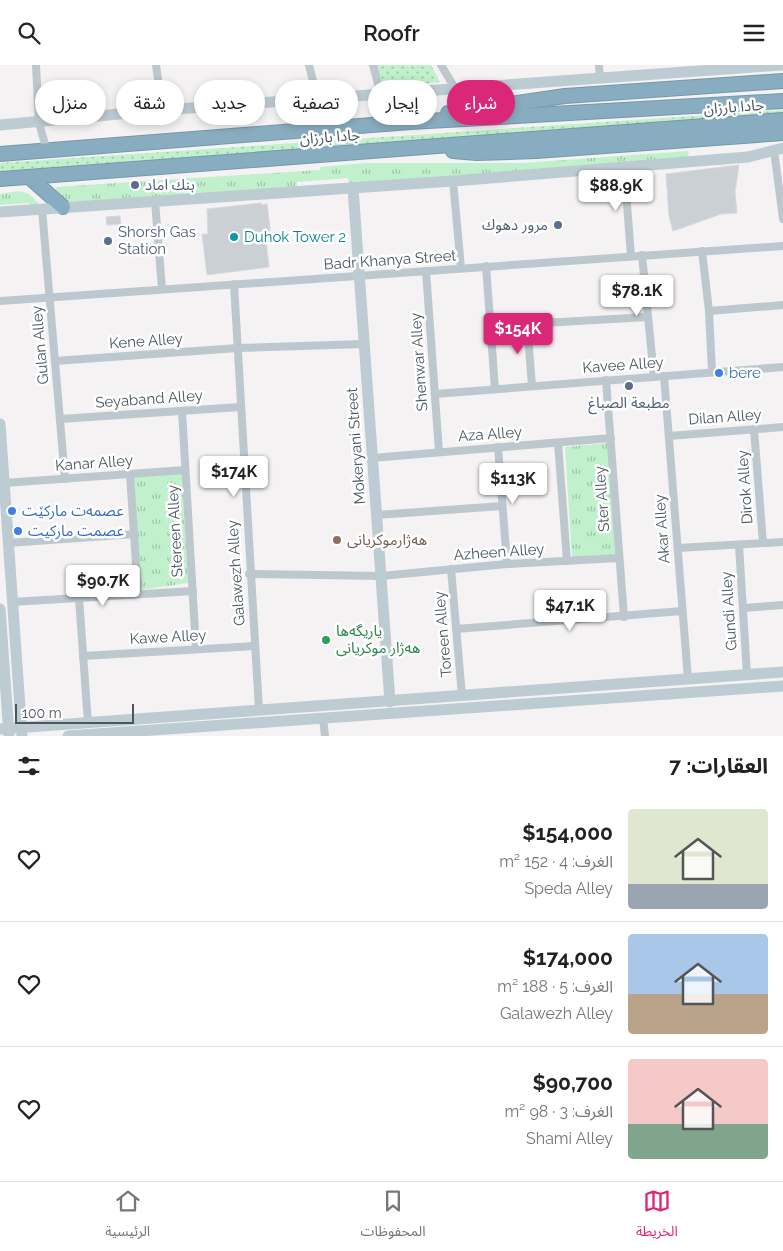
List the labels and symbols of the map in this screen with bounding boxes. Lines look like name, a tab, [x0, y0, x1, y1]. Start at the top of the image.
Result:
street label: جادا بارزان	[703, 96, 765, 118]
street label: جادا بارزان	[299, 126, 361, 148]
pin: $88.9K	[575, 169, 657, 212]
place label: بنك اماد	[145, 176, 195, 194]
marker: بنك اماد	[129, 179, 141, 191]
place label: مرور دهوك	[482, 216, 548, 234]
marker: مرور دهوك	[552, 219, 564, 231]
place label: Shorsh Gas Station	[118, 223, 196, 258]
place label: Duhok Tower 2	[244, 228, 346, 246]
marker: Duhok Tower 2	[228, 231, 240, 243]
marker: Shorsh Gas Station	[102, 235, 114, 247]
street label: Badr Khanya Street	[323, 246, 457, 274]
pin: $78.1K	[596, 275, 678, 317]
street label: Gulan Alley	[28, 305, 52, 385]
street label: Shenwar Alley	[407, 312, 431, 412]
pin: $154K	[483, 313, 553, 355]
street label: Kene Alley	[109, 329, 183, 353]
street label: Kavee Alley	[582, 353, 664, 377]
place label: bere	[729, 364, 761, 382]
marker: bere	[713, 367, 725, 379]
marker: مطبعة الصباغ	[623, 380, 635, 392]
street label: Seyaband Alley	[95, 386, 203, 412]
street label: Mokeryani Street	[343, 387, 369, 505]
place label: مطبعة الصباغ	[588, 394, 670, 415]
street label: Dilan Alley	[688, 405, 762, 429]
street label: Aza Alley	[457, 423, 523, 445]
street label: Dirok Alley	[733, 449, 757, 525]
street label: Kanar Alley	[54, 451, 134, 475]
pin: $174K	[199, 455, 269, 498]
pin: $113K	[478, 463, 548, 505]
street label: Ster Alley	[591, 465, 613, 533]
street label: Stereen Alley	[164, 484, 186, 578]
street label: Akar Alley	[651, 494, 673, 564]
place label: عصمه‌ت ماركێت	[22, 502, 124, 520]
marker: عصمه‌ت ماركێت	[6, 505, 18, 517]
street label: Galawezh Alley	[223, 519, 249, 627]
place label: عصمت ماركيت	[28, 522, 124, 540]
marker: عصمت ماركيت	[12, 525, 24, 537]
place label: ھەژارموکریانی	[347, 531, 427, 549]
marker: ھەژارموکریانی	[331, 534, 343, 546]
street label: Azheen Alley	[453, 540, 545, 564]
pin: $90.7K	[62, 565, 144, 607]
street label: Gundi Alley	[717, 571, 741, 651]
pin: $47.1K	[529, 589, 611, 632]
street label: Toreen Alley	[430, 590, 456, 678]
place label: یاریگەها هەژار موکریانی	[336, 622, 420, 657]
street label: Kawe Alley	[129, 626, 207, 648]
marker: یاریگەها هەژار موکریانی	[320, 634, 332, 646]
scale bar	[15, 701, 134, 724]

